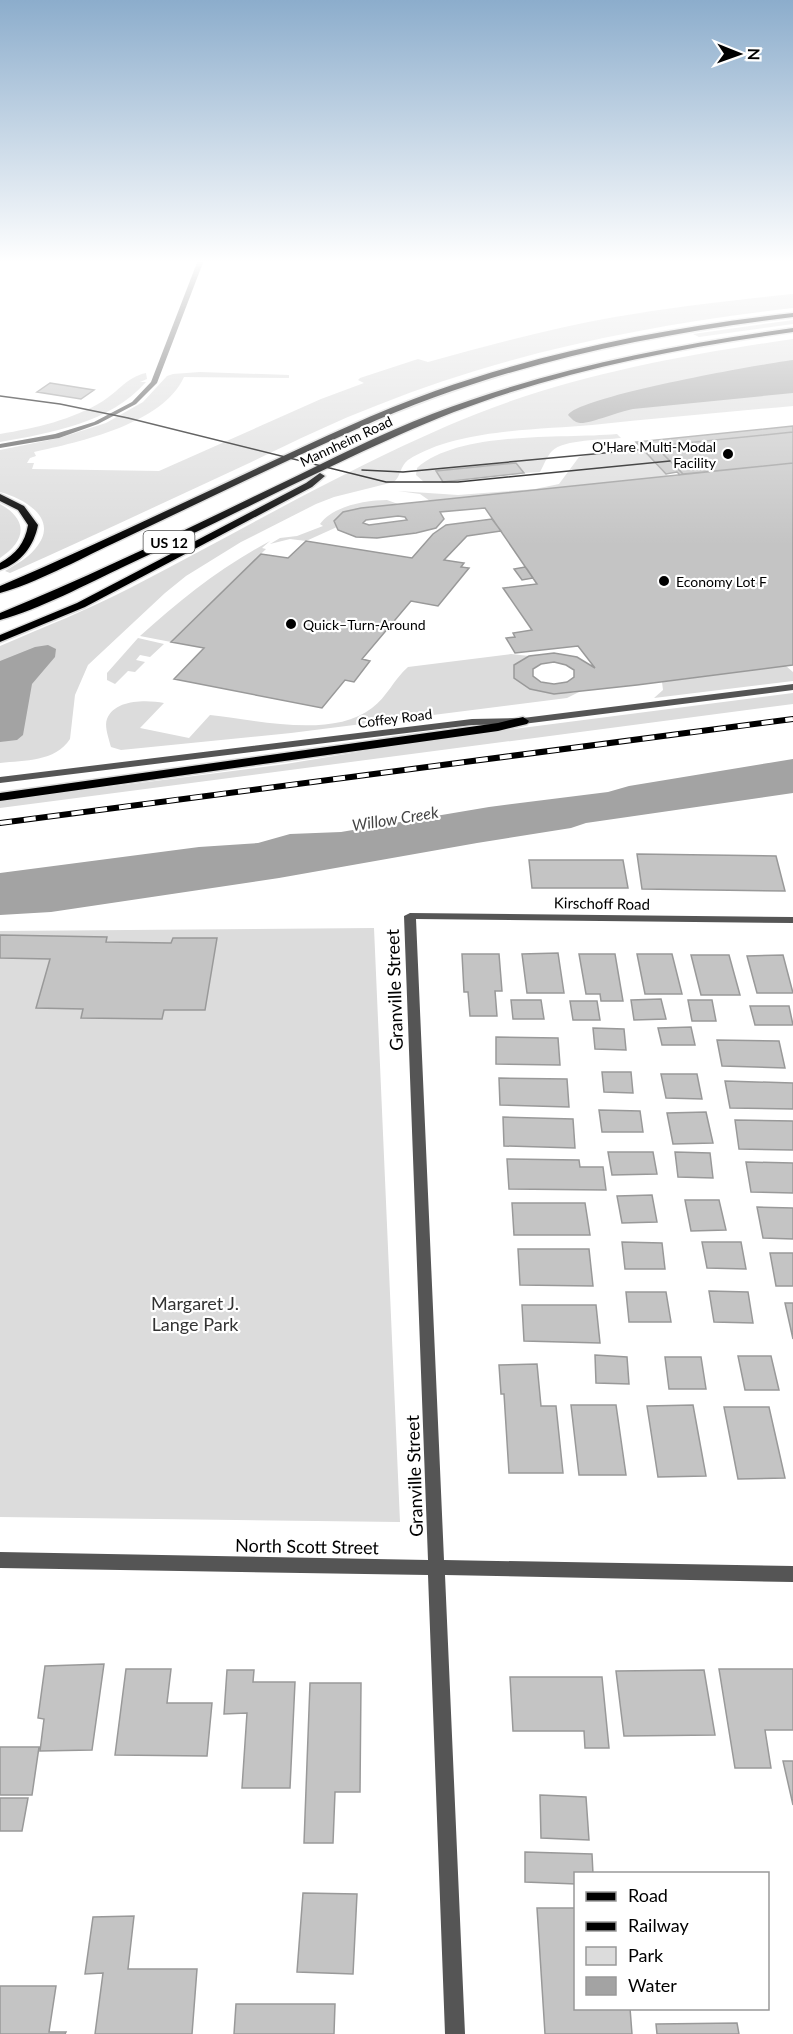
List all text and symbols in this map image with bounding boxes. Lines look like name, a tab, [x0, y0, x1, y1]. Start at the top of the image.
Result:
north arrow	[709, 24, 769, 84]
text: N	[745, 48, 764, 61]
street label: Mannheim Road	[297, 412, 395, 470]
place label: O'Hare Multi-Modal Facility	[592, 438, 717, 471]
marker: O'Hare Multi-Modal Facility	[721, 447, 735, 461]
road number: US 12	[144, 531, 195, 553]
place label: Economy Lot F	[676, 573, 767, 590]
marker: Economy Lot F	[657, 574, 671, 588]
place label: Quick–Turn-Around	[303, 616, 426, 633]
marker: Quick–Turn-Around	[284, 617, 298, 631]
street label: Coffey Road	[357, 705, 433, 731]
water label: Willow Creek	[350, 802, 440, 834]
street label: Kirschoff Road	[554, 893, 650, 913]
street label: Granville Street	[381, 928, 407, 1051]
park label: Margaret J. Lange Park	[151, 1292, 239, 1335]
street label: Granville Street	[401, 1414, 427, 1537]
street label: North Scott Street	[235, 1534, 380, 1558]
legend	[574, 1872, 769, 2010]
text: Road	[628, 1884, 668, 1906]
text: Railway	[628, 1914, 689, 1936]
text: Park	[628, 1944, 664, 1966]
text: Water	[628, 1974, 677, 1996]

